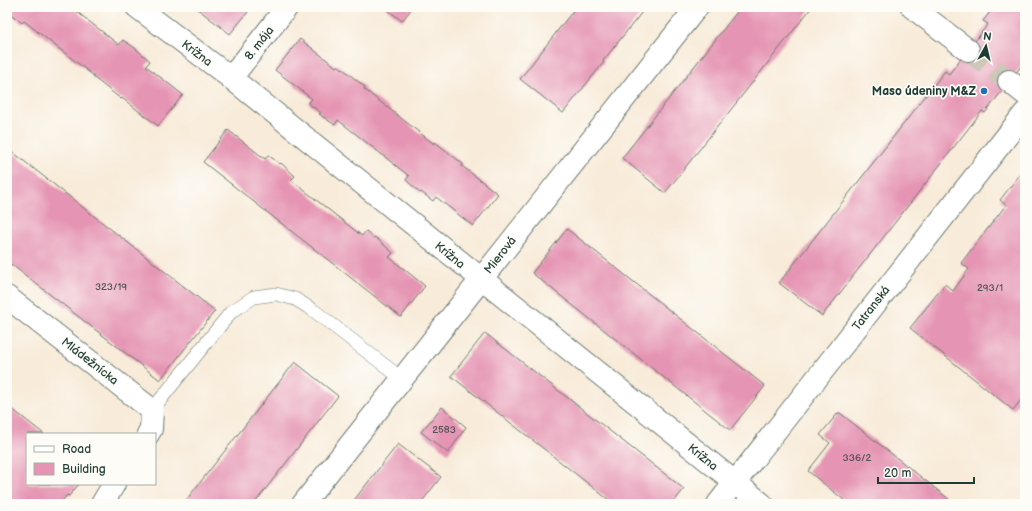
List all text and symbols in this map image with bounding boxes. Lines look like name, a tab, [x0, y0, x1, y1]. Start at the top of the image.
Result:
street label: 8. mája	[241, 23, 277, 63]
north arrow	[966, 26, 1006, 66]
text: N	[982, 30, 992, 44]
street label: Krížna	[178, 37, 215, 70]
place label: Maso údeniny M&Z	[872, 84, 977, 99]
marker: Maso údeniny M&Z	[979, 86, 989, 96]
street label: Mierová	[481, 233, 520, 277]
street label: Krížna	[432, 239, 468, 272]
house number: 323/19	[95, 281, 127, 293]
house number: 293/1	[977, 282, 1003, 294]
street label: Tatranská	[849, 283, 894, 334]
street label: Mládežnícka	[58, 334, 121, 388]
house number: 2583	[432, 424, 456, 436]
legend	[26, 433, 156, 485]
street label: Krížna	[685, 441, 721, 474]
text: Road	[62, 442, 91, 457]
house number: 336/2	[843, 452, 872, 464]
scale bar	[878, 459, 974, 485]
text: Building	[62, 462, 106, 477]
text: 20 m	[884, 466, 911, 481]

